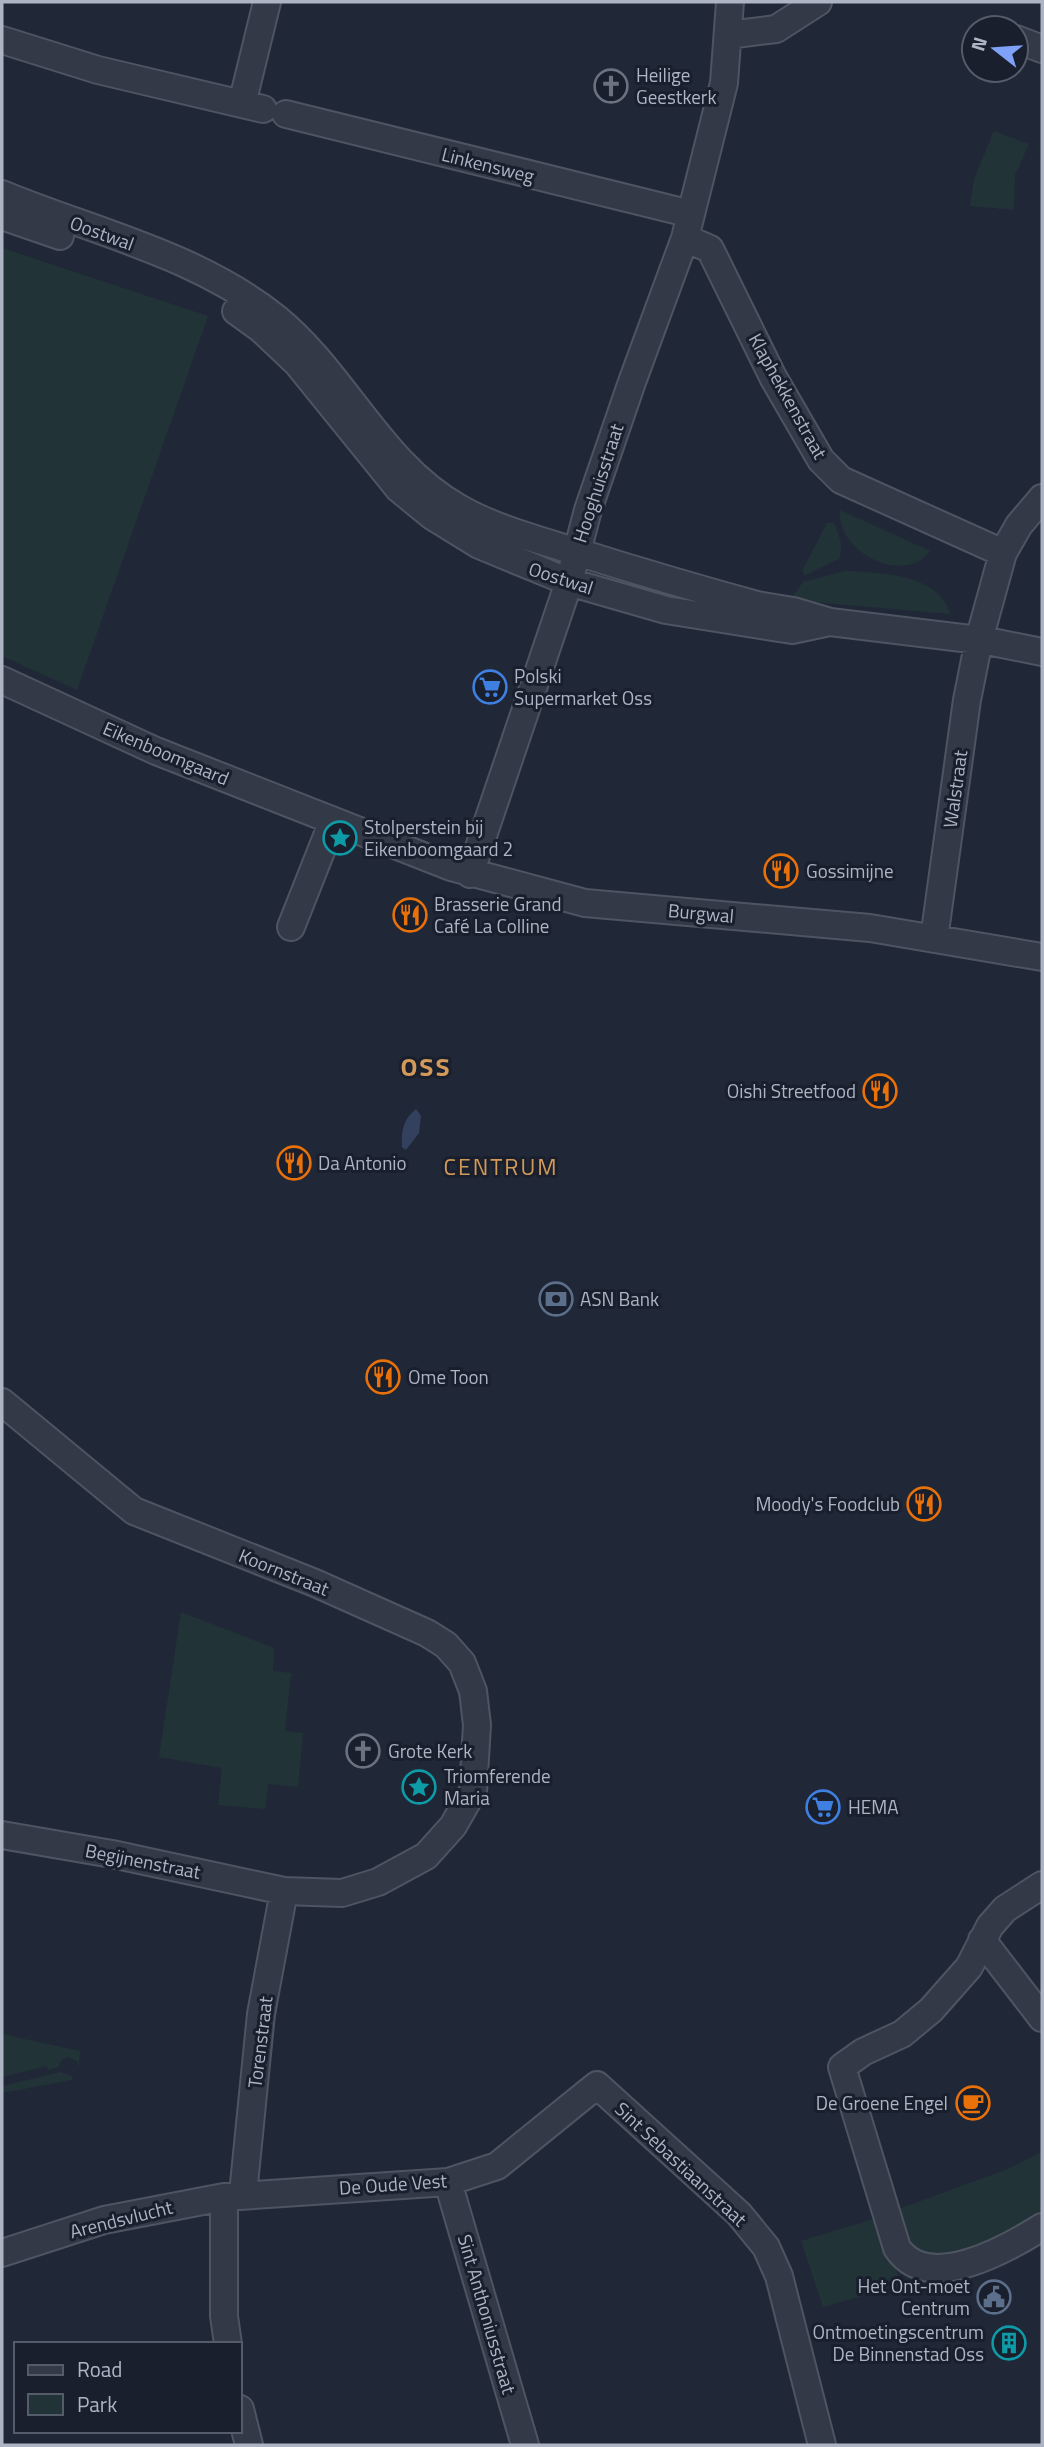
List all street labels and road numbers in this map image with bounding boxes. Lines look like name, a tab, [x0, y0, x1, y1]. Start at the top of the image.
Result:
street label: Linkensweg	[439, 139, 538, 190]
street label: Oostwal	[66, 208, 138, 258]
street label: Klaphekkenstraat	[742, 327, 835, 464]
street label: Hooghuisstraat	[565, 419, 631, 546]
street label: Oostwal	[525, 553, 597, 602]
street label: Eikenboomgaard	[99, 713, 234, 792]
street label: Walstraat	[935, 748, 974, 830]
street label: Burgwal	[667, 895, 735, 930]
street label: Koornstraat	[235, 1540, 334, 1603]
street label: Begijnenstraat	[83, 1835, 204, 1886]
street label: Torenstraat	[239, 1994, 280, 2089]
street label: Sint Sebastiaanstraat	[609, 2095, 754, 2233]
street label: De Oude Vest	[338, 2165, 448, 2202]
street label: Arendsvlucht	[66, 2192, 176, 2245]
street label: Sint Anthoniusstraat	[451, 2231, 524, 2397]

